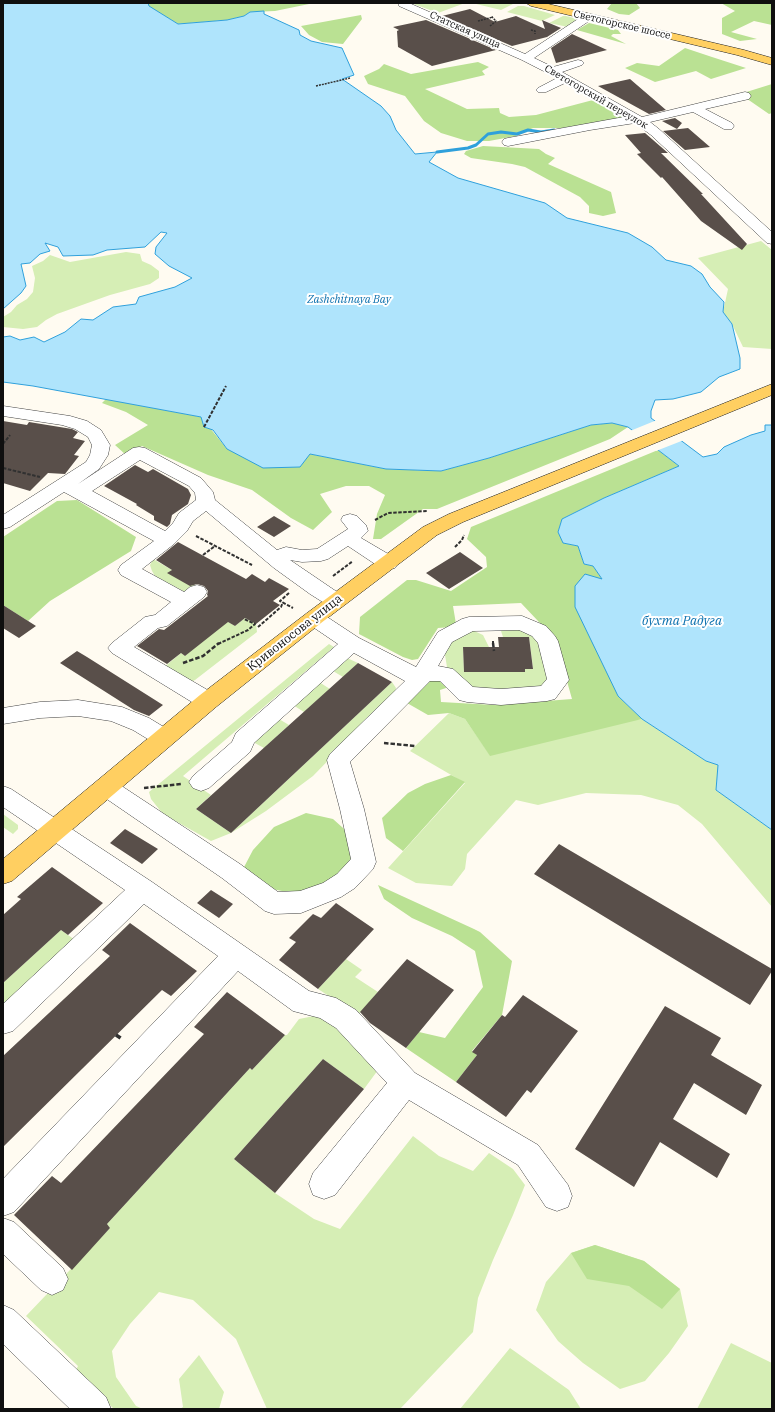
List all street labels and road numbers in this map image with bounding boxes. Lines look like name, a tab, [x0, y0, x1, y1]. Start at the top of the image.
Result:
street label: Светогорское шоссе	[572, 8, 672, 42]
street label: Статская улица	[428, 9, 502, 51]
street label: Светогорский переулок	[542, 62, 650, 132]
street label: Кривоносова улица	[245, 592, 345, 674]

